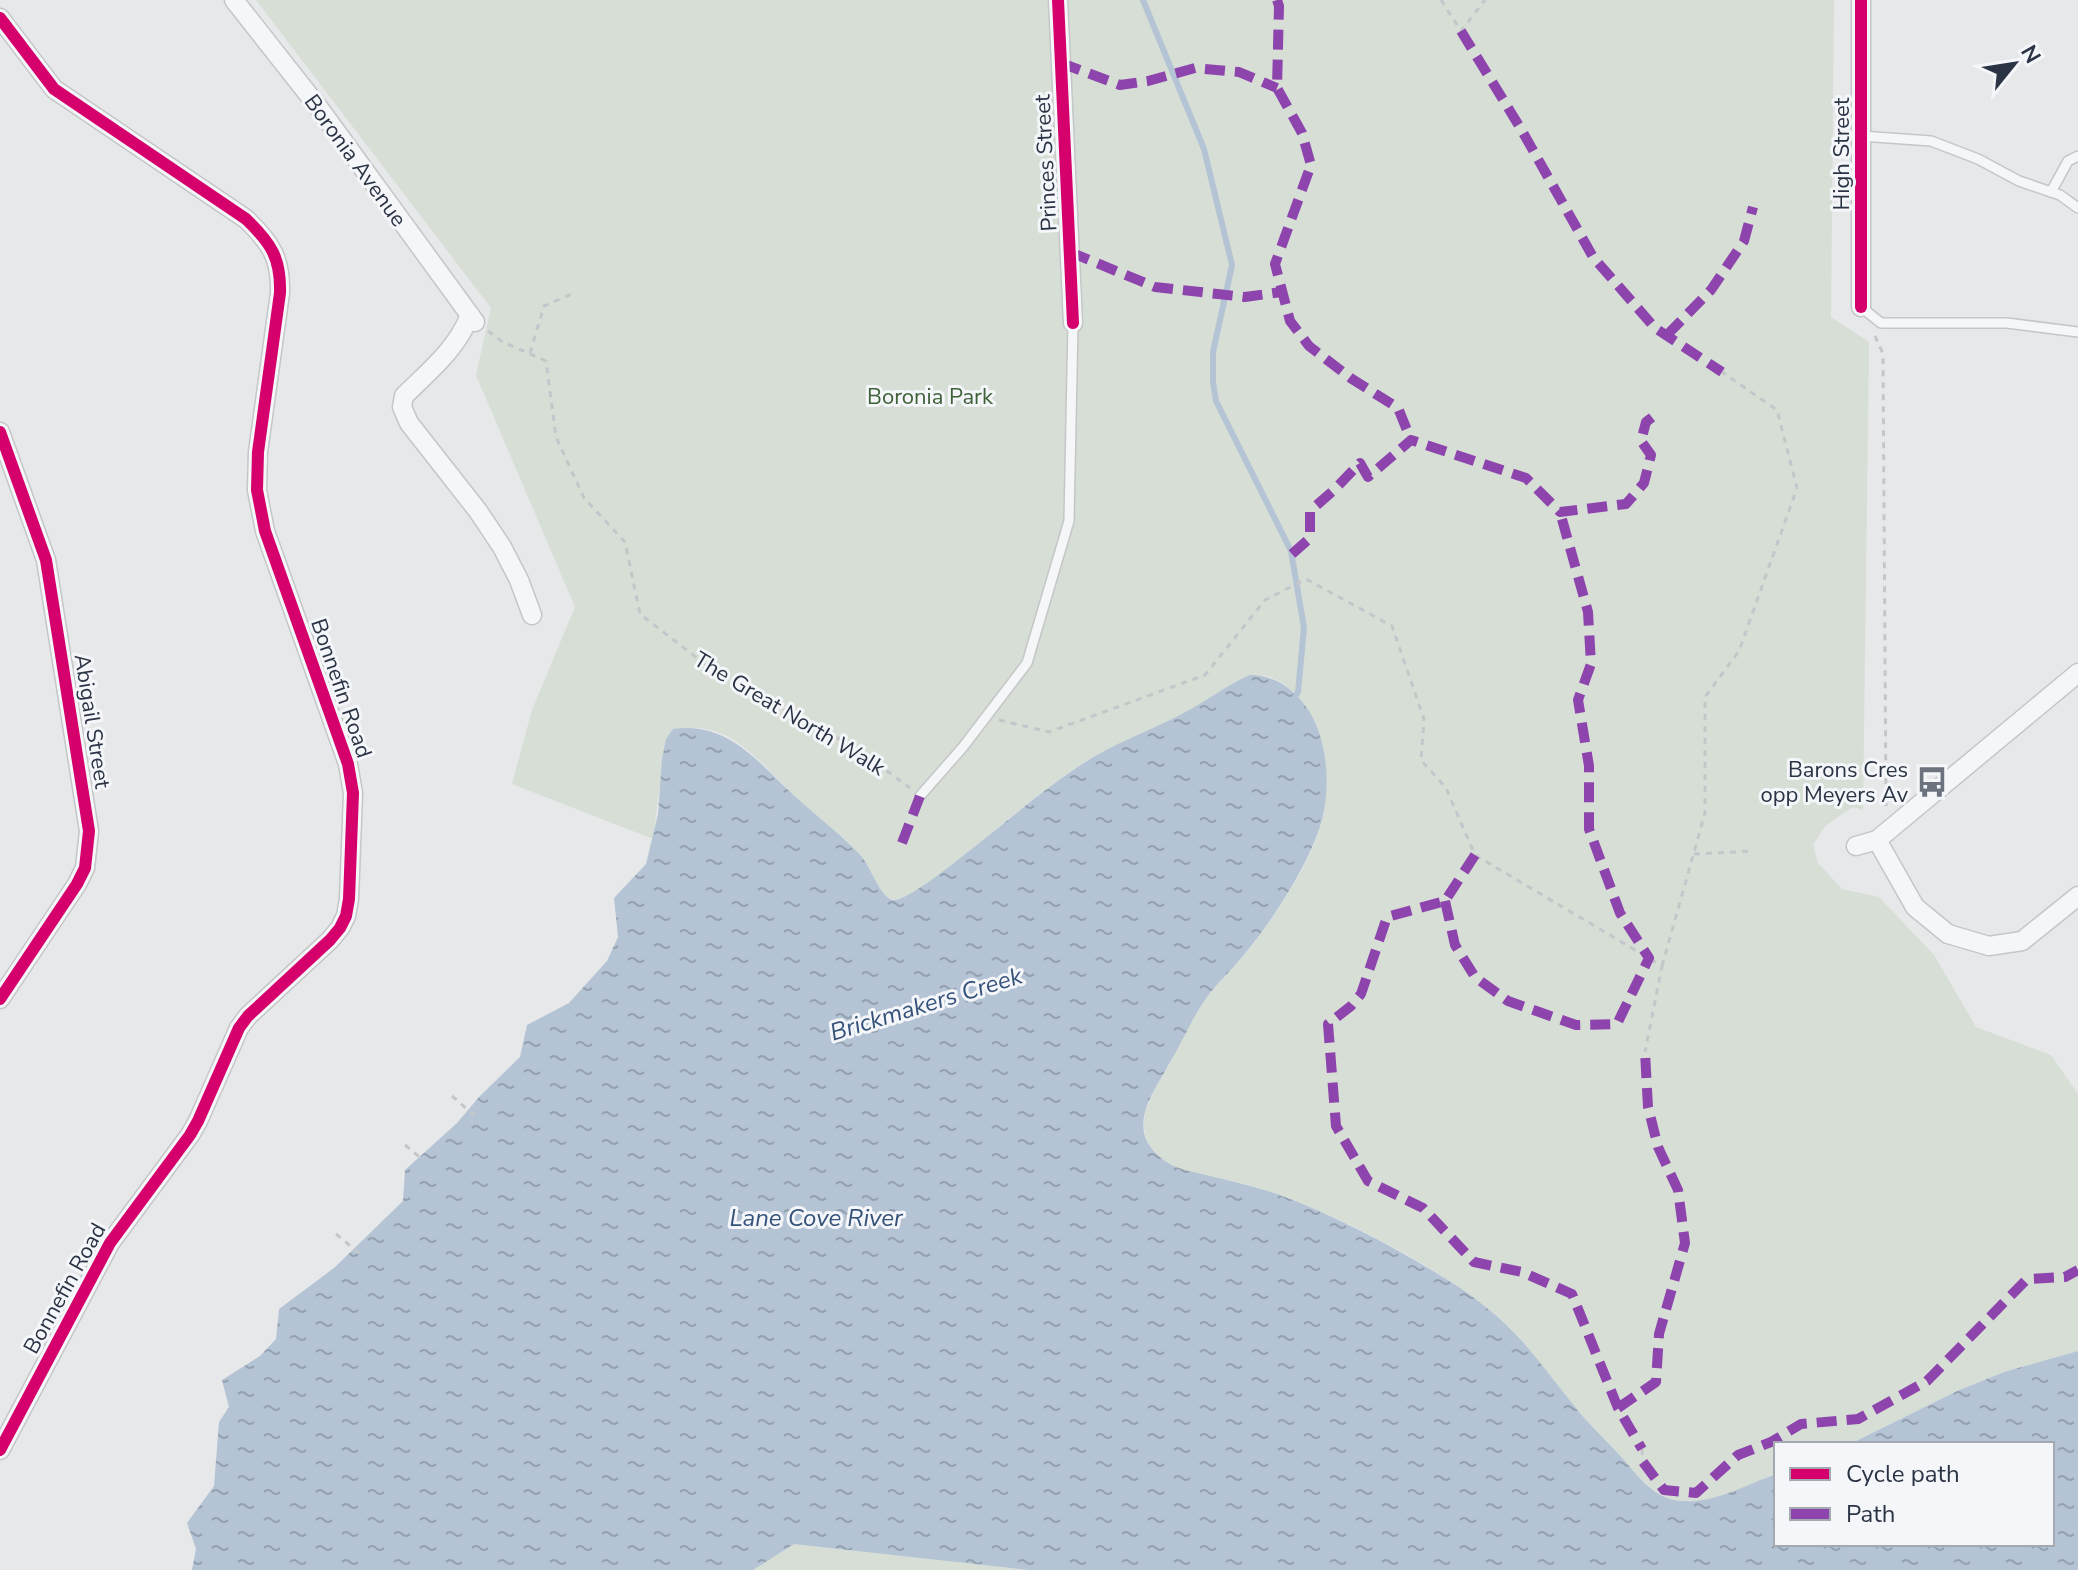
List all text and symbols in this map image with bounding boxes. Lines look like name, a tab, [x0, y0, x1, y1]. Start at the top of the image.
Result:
north arrow	[1974, 24, 2054, 104]
text: N	[2013, 40, 2048, 69]
street label: Boronia Avenue	[297, 88, 413, 233]
street label: Princes Street	[1027, 93, 1065, 232]
street label: High Street	[1827, 97, 1857, 210]
park label: Boronia Park	[867, 382, 994, 412]
street label: Bonnefin Road	[303, 615, 379, 762]
street label: The Great North Walk	[688, 645, 892, 783]
street label: Abigail Street	[67, 652, 117, 791]
place label: Barons Cres opp Meyers Av	[1760, 755, 1909, 810]
bus stop icon: Barons Cres opp Meyers Av	[1915, 765, 1949, 799]
water label: Brickmakers Creek	[826, 959, 1027, 1048]
water label: Lane Cove River	[729, 1202, 904, 1234]
street label: Bonnefin Road	[17, 1218, 113, 1359]
legend	[1774, 1442, 2054, 1546]
text: Cycle path	[1846, 1458, 1960, 1490]
text: Path	[1846, 1498, 1895, 1530]

